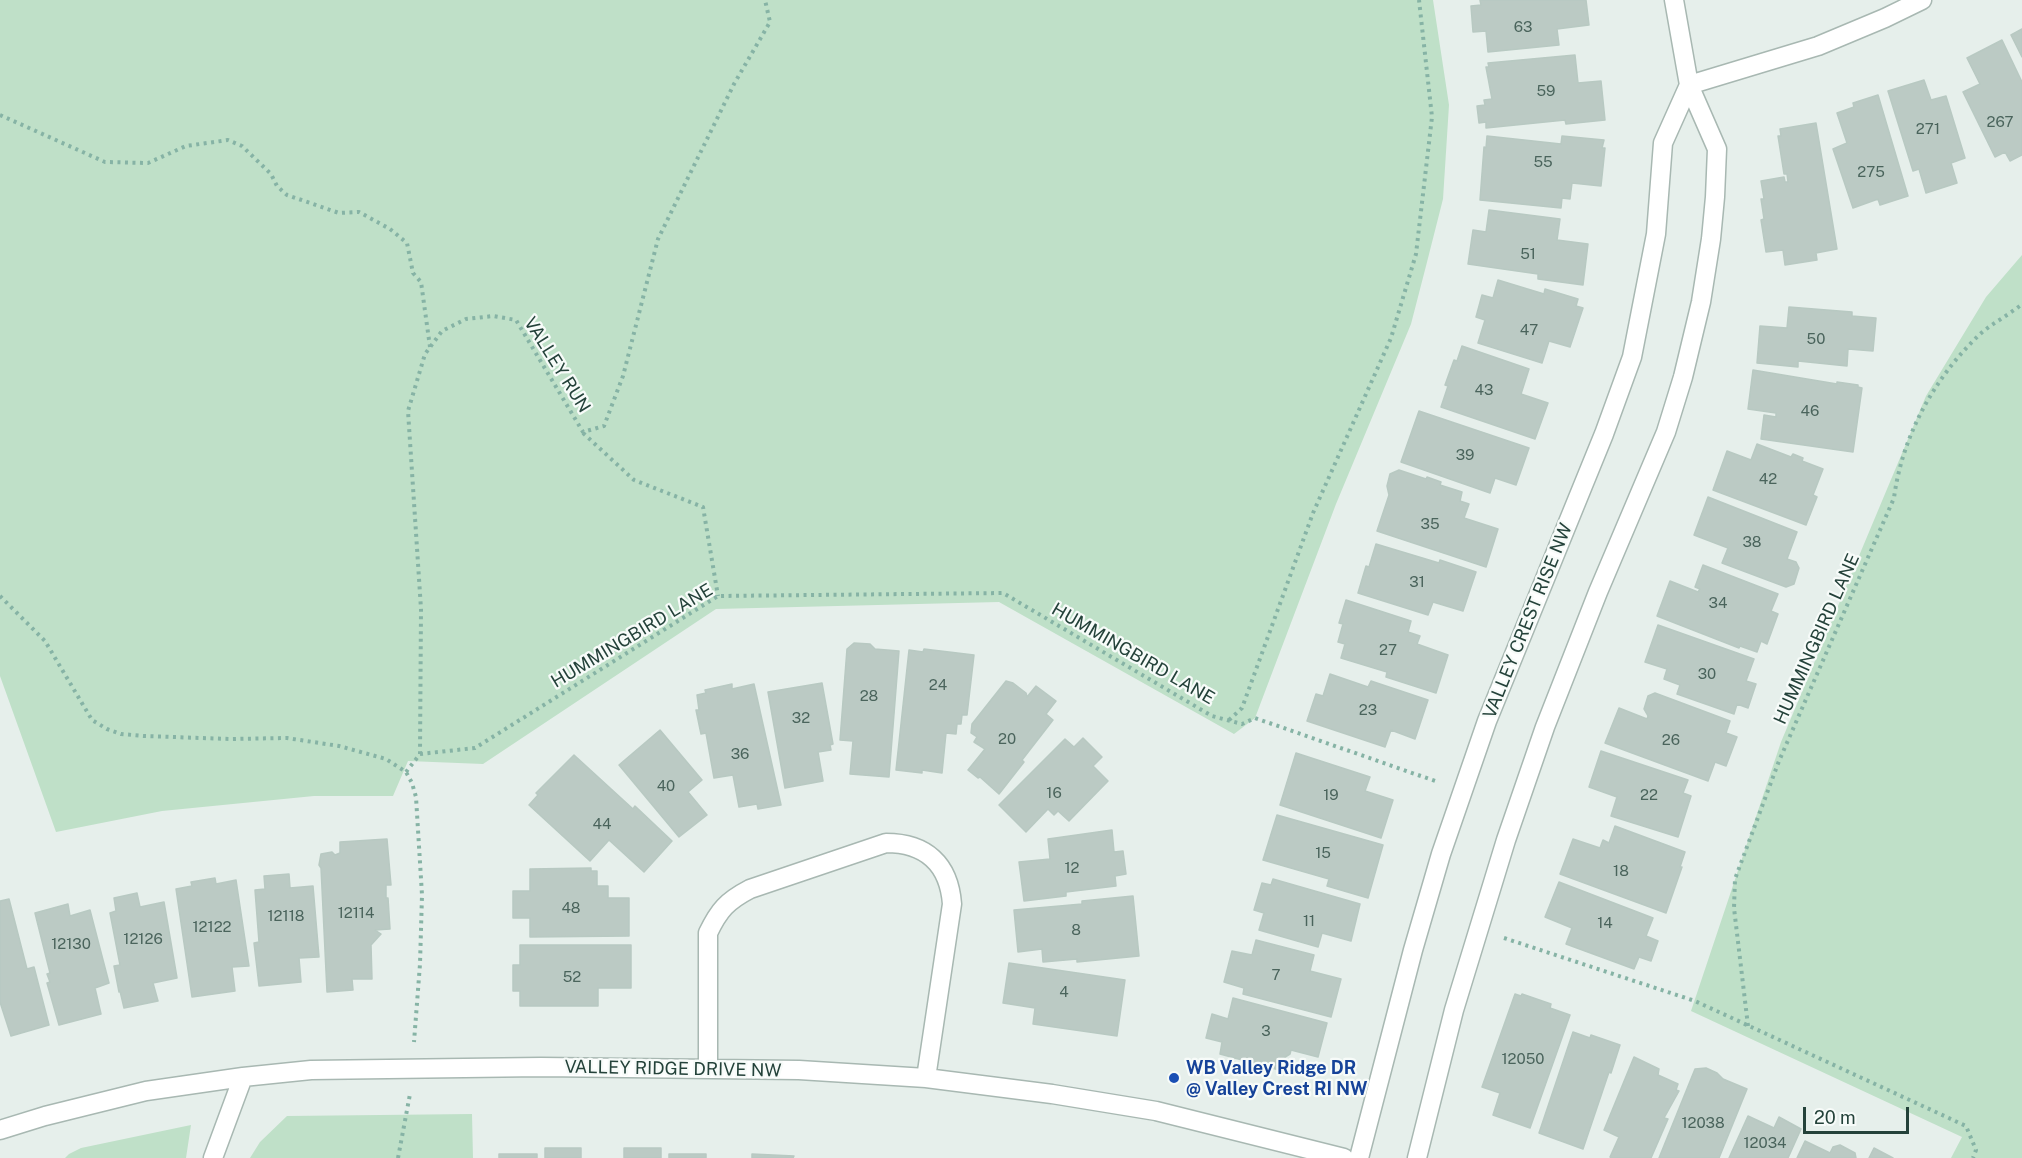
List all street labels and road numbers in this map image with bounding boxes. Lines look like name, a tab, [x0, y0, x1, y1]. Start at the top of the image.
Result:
street label: VALLEY RUN	[519, 313, 595, 417]
street label: VALLEY CREST RISE NW	[1479, 520, 1577, 722]
street label: HUMMINGBIRD LANE	[1770, 550, 1864, 728]
street label: HUMMINGBIRD LANE	[547, 579, 717, 693]
street label: HUMMINGBIRD LANE	[1048, 599, 1218, 709]
street label: VALLEY RIDGE DRIVE NW	[564, 1056, 782, 1082]

